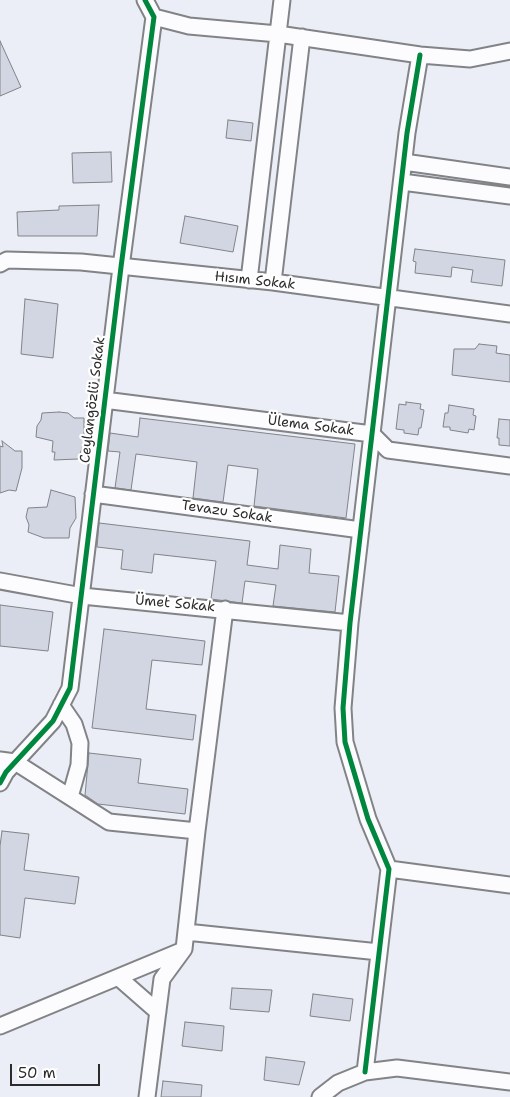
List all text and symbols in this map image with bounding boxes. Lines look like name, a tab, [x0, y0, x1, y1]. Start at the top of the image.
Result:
street label: Hısım Sokak	[214, 268, 296, 294]
street label: Ceylangözlü Sokak	[77, 336, 109, 464]
street label: Ülema Sokak	[267, 412, 355, 440]
street label: Tevazu Sokak	[180, 497, 274, 527]
street label: Ümet Sokak	[134, 592, 216, 616]
scale bar	[12, 1054, 102, 1086]
text: 50 m	[18, 1063, 56, 1083]

